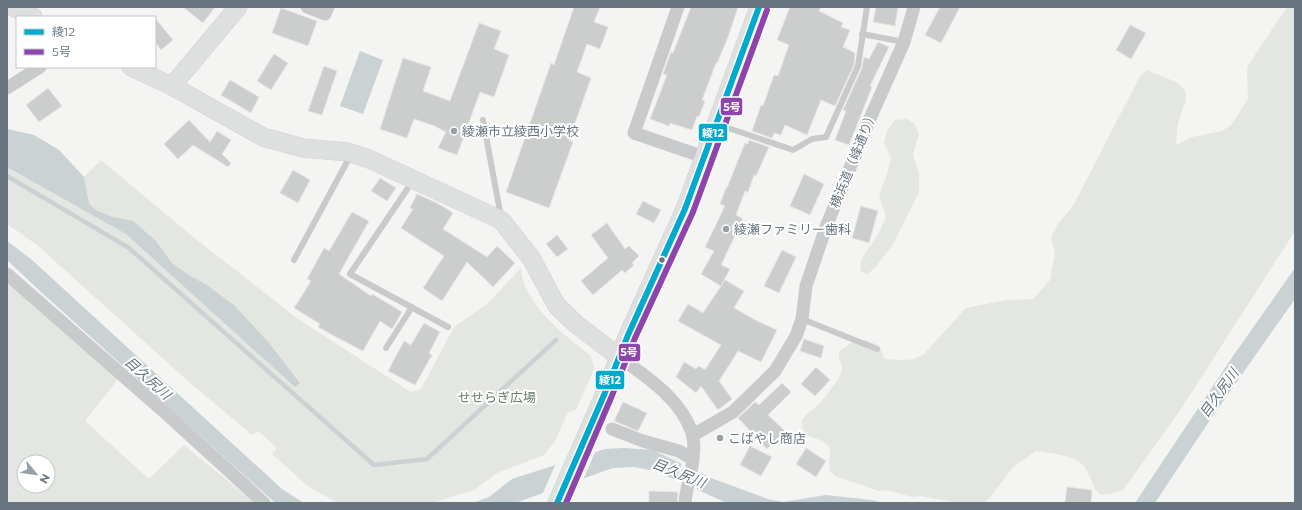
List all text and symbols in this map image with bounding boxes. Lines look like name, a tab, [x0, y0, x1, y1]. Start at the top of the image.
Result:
legend	[16, 16, 156, 68]
text: 綾12	[52, 24, 75, 39]
text: 5号	[52, 44, 71, 59]
line badge: 5号	[720, 97, 743, 116]
text: 5号	[723, 100, 741, 114]
street label: 横浜道（峰通り）	[826, 108, 880, 210]
place label: 綾瀬市立綾西小学校	[462, 123, 579, 139]
line badge: 綾12	[698, 123, 728, 142]
marker: 綾瀬市立綾西小学校	[449, 126, 459, 136]
text: 綾12	[702, 126, 724, 140]
place label: 綾瀬ファミリー歯科	[734, 221, 851, 237]
marker: 綾瀬ファミリー歯科	[721, 224, 731, 234]
unlabelled marker	[657, 255, 667, 265]
line badge: 5号	[618, 343, 641, 362]
text: 5号	[620, 345, 638, 359]
water label: 目久尻川	[121, 353, 176, 405]
water label: 目久尻川	[1196, 363, 1244, 421]
line badge: 綾12	[595, 370, 625, 390]
text: 綾12	[599, 373, 621, 387]
park label: せせらぎ広場	[458, 389, 536, 405]
place label: こばやし商店	[728, 430, 806, 446]
marker: こばやし商店	[715, 433, 725, 443]
north arrow	[16, 454, 56, 494]
water label: 目久尻川	[650, 454, 710, 493]
text: N	[36, 472, 53, 486]

